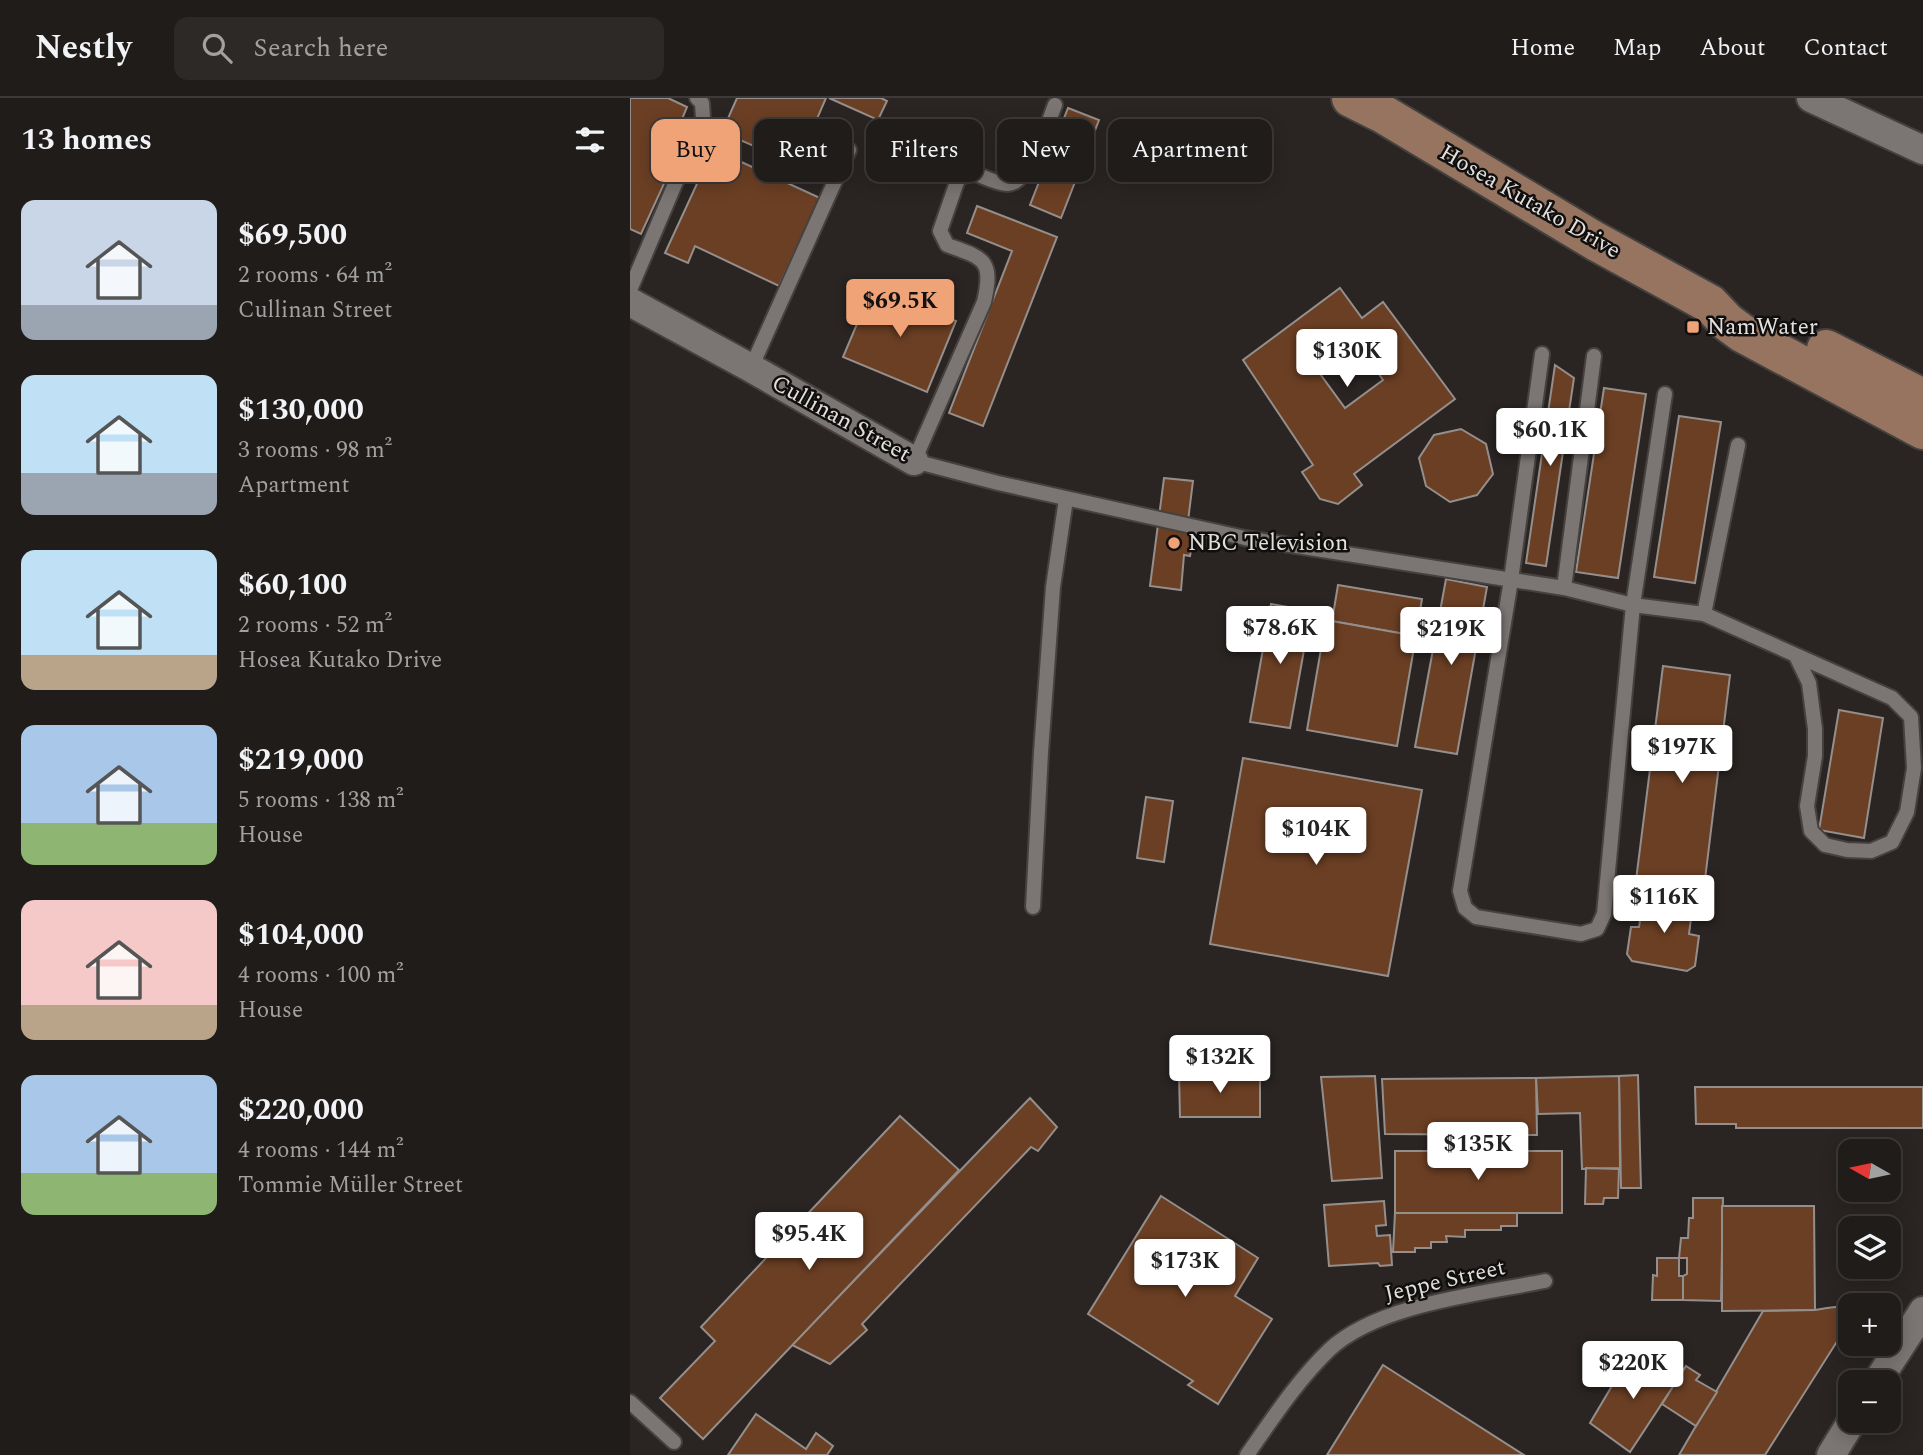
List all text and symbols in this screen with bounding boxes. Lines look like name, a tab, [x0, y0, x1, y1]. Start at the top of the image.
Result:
search box	[174, 17, 664, 80]
text: Nestly	[35, 23, 132, 73]
text: Search here	[254, 28, 388, 68]
icon: search	[198, 29, 236, 67]
text: Home	[1510, 30, 1575, 66]
text: Map	[1613, 30, 1661, 66]
text: About	[1699, 30, 1765, 66]
text: Contact	[1803, 30, 1888, 66]
text: 13 homes	[21, 117, 152, 163]
chip: Buy	[651, 119, 740, 182]
chip: Rent	[754, 119, 852, 182]
chip: Filters	[866, 119, 983, 182]
chip: New	[997, 119, 1094, 182]
chip: Apartment	[1108, 119, 1272, 182]
icon: filters	[571, 121, 609, 159]
street label: Hosea Kutako Drive	[1433, 136, 1627, 268]
text: $69,500	[238, 212, 347, 258]
icon: home	[77, 228, 161, 312]
text: 2 rooms · 64 m²	[238, 258, 392, 293]
pin: $69.5K	[843, 280, 957, 339]
text: $69.5K	[862, 284, 938, 319]
text: Cullinan Street	[238, 293, 392, 328]
place label: NamWater	[1707, 310, 1818, 345]
marker: NamWater	[1685, 319, 1701, 335]
pin: $130K	[1298, 330, 1396, 389]
text: $130K	[1312, 334, 1382, 369]
street label: Cullinan Street	[765, 366, 917, 472]
text: $130,000	[238, 387, 364, 433]
icon: home	[77, 403, 161, 487]
pin: $60.1K	[1493, 408, 1607, 468]
text: $60.1K	[1512, 413, 1588, 448]
text: 3 rooms · 98 m²	[238, 433, 392, 468]
text: Apartment	[238, 468, 350, 503]
place label: NBC Television	[1188, 526, 1348, 561]
marker: NBC Television	[1166, 535, 1182, 551]
text: $60,100	[238, 562, 347, 608]
icon: home	[77, 578, 161, 662]
pin: $78.6K	[1223, 606, 1337, 666]
text: 2 rooms · 52 m²	[238, 608, 392, 643]
pin: $219K	[1402, 608, 1500, 667]
text: $78.6K	[1242, 611, 1318, 646]
text: $219K	[1416, 612, 1486, 647]
text: Hosea Kutako Drive	[238, 643, 442, 678]
pin: $197K	[1633, 726, 1731, 785]
text: $197K	[1647, 730, 1717, 765]
text: $219,000	[238, 737, 364, 783]
icon: home	[77, 753, 161, 837]
text: 5 rooms · 138 m²	[238, 783, 404, 818]
pin: $104K	[1267, 808, 1365, 867]
text: $104K	[1281, 812, 1351, 847]
text: House	[238, 818, 303, 853]
pin: $116K	[1615, 876, 1713, 935]
text: $116K	[1629, 880, 1699, 915]
text: $104,000	[238, 912, 364, 958]
icon: home	[77, 928, 161, 1012]
text: 4 rooms · 100 m²	[238, 958, 404, 993]
text: House	[238, 993, 303, 1028]
pin: $132K	[1171, 1035, 1269, 1095]
text: $132K	[1185, 1040, 1255, 1075]
text: $220,000	[238, 1087, 364, 1133]
icon: home	[77, 1103, 161, 1187]
pin: $135K	[1429, 1122, 1527, 1182]
text: $135K	[1443, 1127, 1513, 1162]
text: 4 rooms · 144 m²	[238, 1133, 404, 1168]
north arrow	[1838, 1139, 1900, 1202]
map controls	[1838, 1139, 1901, 1433]
text: Tommie Müller Street	[238, 1168, 463, 1203]
pin: $95.4K	[752, 1212, 866, 1272]
button: layers	[1838, 1216, 1901, 1279]
text: $95.4K	[771, 1217, 847, 1252]
pin: $173K	[1136, 1240, 1234, 1299]
text: $173K	[1150, 1244, 1220, 1279]
street label: Jeppe Street	[1381, 1250, 1509, 1312]
button: +	[1838, 1293, 1901, 1356]
pin: $220K	[1584, 1342, 1682, 1401]
text: $220K	[1598, 1346, 1668, 1381]
button: −	[1838, 1370, 1901, 1433]

